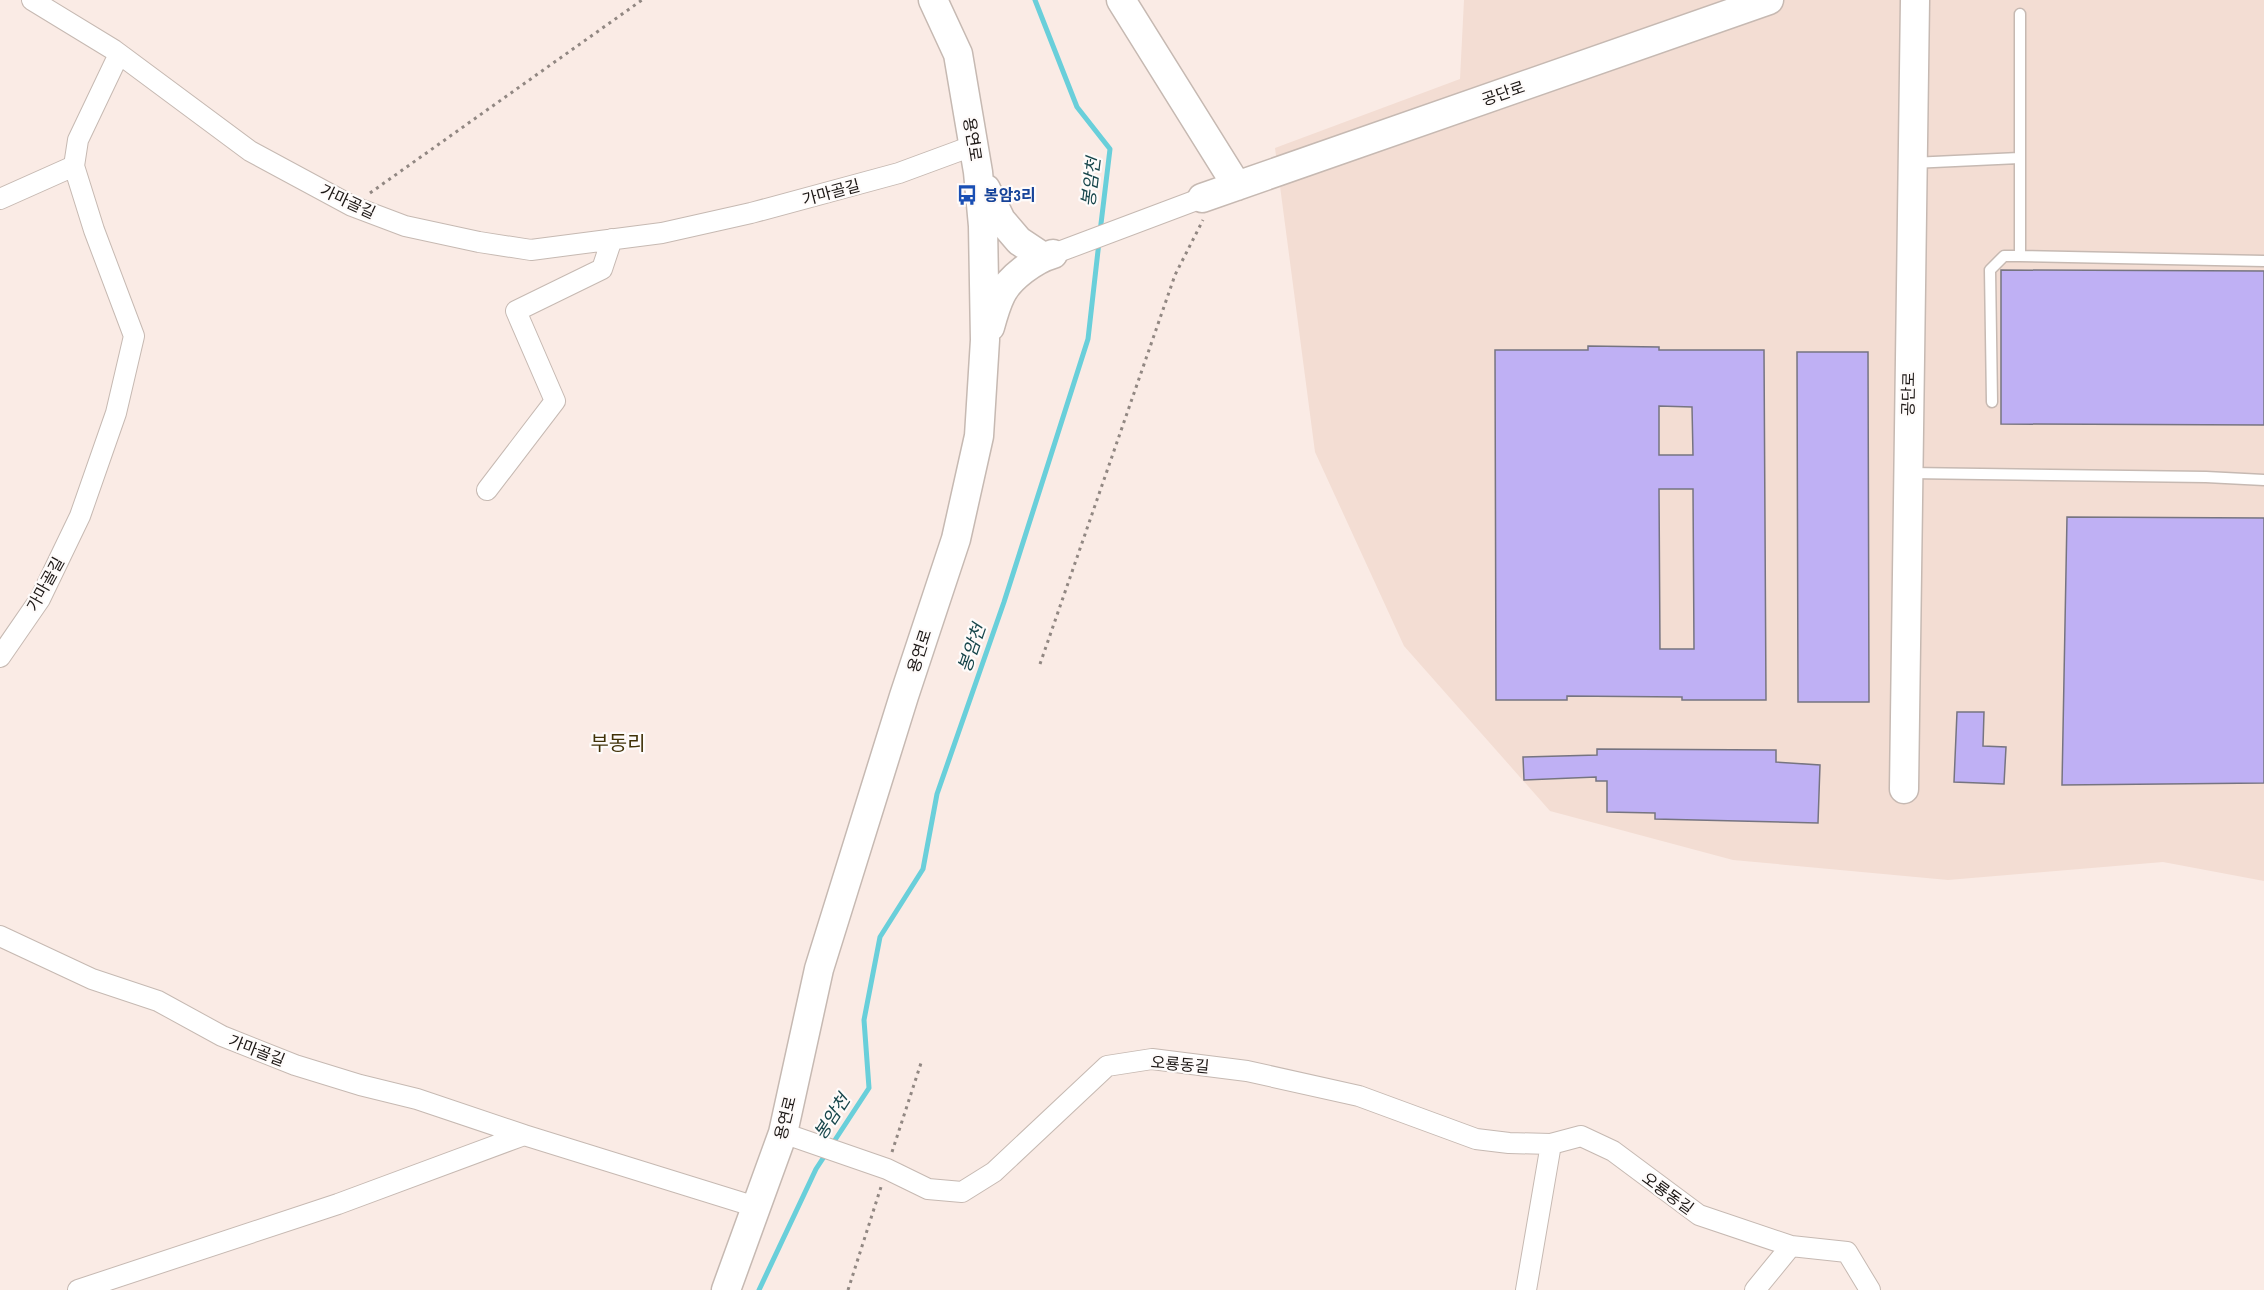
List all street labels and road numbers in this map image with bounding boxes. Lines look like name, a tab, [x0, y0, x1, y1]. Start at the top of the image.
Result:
street label: 공단로	[1479, 75, 1528, 111]
street label: 용연로	[959, 115, 987, 163]
street label: 가마골길	[800, 174, 862, 210]
street label: 가마골길	[317, 179, 379, 223]
street label: 공단로	[1897, 371, 1919, 416]
street label: 가마골길	[21, 553, 69, 615]
street label: 용연로	[902, 626, 936, 675]
street label: 가마골길	[226, 1029, 288, 1071]
street label: 오룡동길	[1150, 1050, 1210, 1078]
street label: 용연로	[769, 1094, 801, 1142]
street label: 오룡동길	[1638, 1167, 1698, 1219]

